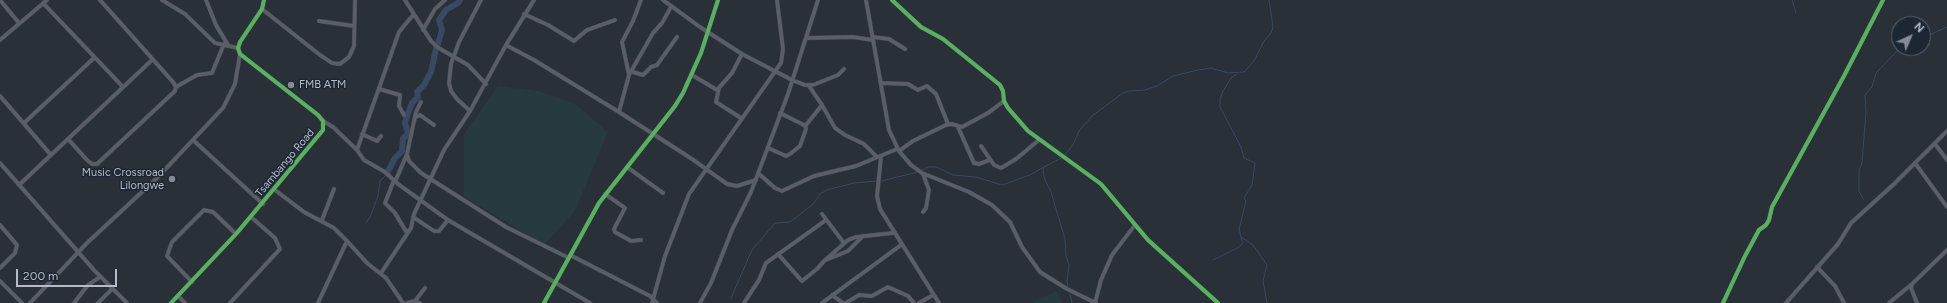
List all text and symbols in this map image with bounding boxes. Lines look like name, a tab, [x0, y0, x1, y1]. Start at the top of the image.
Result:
north arrow	[1891, 16, 1931, 56]
text: N	[1911, 20, 1927, 35]
place label: FMB ATM	[299, 78, 346, 92]
marker: FMB ATM	[286, 80, 296, 90]
street label: Tsambango Road	[253, 126, 317, 200]
place label: Music Crossroad Lilongwe	[82, 166, 164, 192]
marker: Music Crossroad Lilongwe	[167, 174, 177, 184]
scale bar	[18, 261, 119, 287]
text: 200 m	[23, 269, 58, 283]

